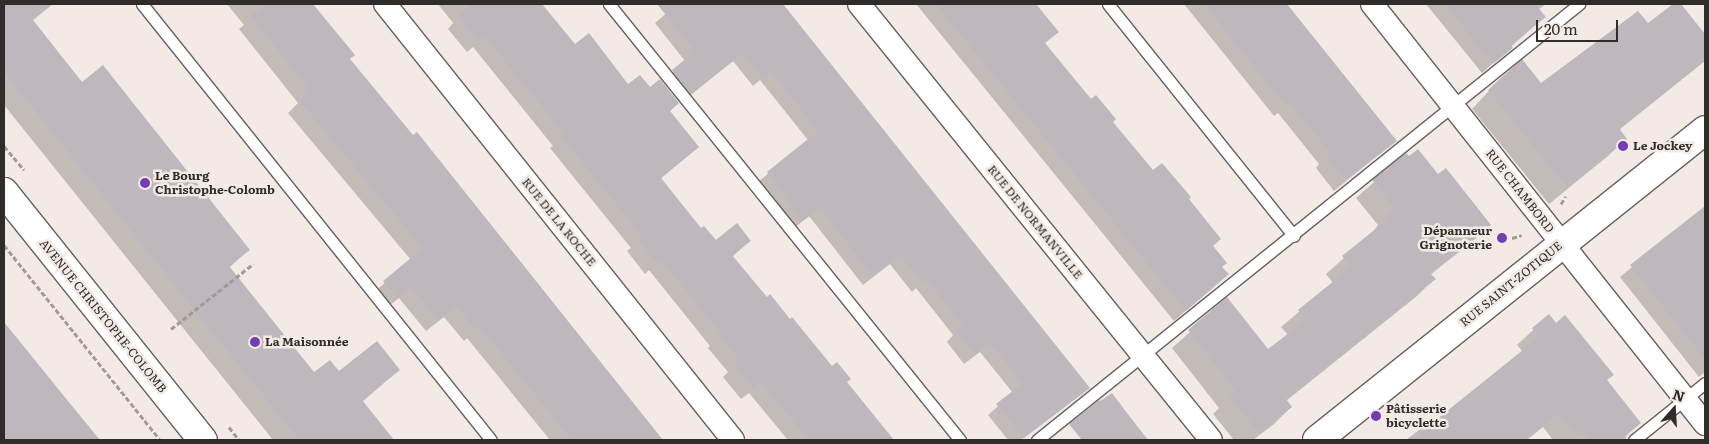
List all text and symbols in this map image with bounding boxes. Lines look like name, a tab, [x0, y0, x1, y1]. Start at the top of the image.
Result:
scale bar	[1539, 10, 1622, 42]
text: 20 m	[1544, 17, 1578, 40]
place label: Le Jockey	[1633, 139, 1692, 153]
marker: Le Jockey	[1617, 140, 1629, 152]
street label: RUE CHAMBORD	[1483, 146, 1557, 236]
street label: RUE DE NORMANVILLE	[985, 162, 1085, 282]
place label: Le Bourg Christophe-Colomb	[155, 169, 275, 197]
street label: RUE DE LA ROCHE	[519, 175, 599, 269]
marker: Le Bourg Christophe-Colomb	[139, 177, 151, 189]
place label: Dépanneur Grignoterie	[1420, 224, 1492, 252]
marker: Dépanneur Grignoterie	[1496, 232, 1508, 244]
street label: AVENUE CHRISTOPHE-COLOMB	[37, 236, 169, 396]
street label: RUE SAINT-ZOTIQUE	[1457, 238, 1565, 330]
place label: La Maisonnée	[265, 335, 349, 349]
marker: La Maisonnée	[249, 336, 261, 348]
text: N	[1670, 383, 1688, 406]
north arrow	[1649, 384, 1699, 434]
place label: Pâtisserie bicyclette	[1386, 402, 1446, 430]
marker: Pâtisserie bicyclette	[1370, 410, 1382, 422]

